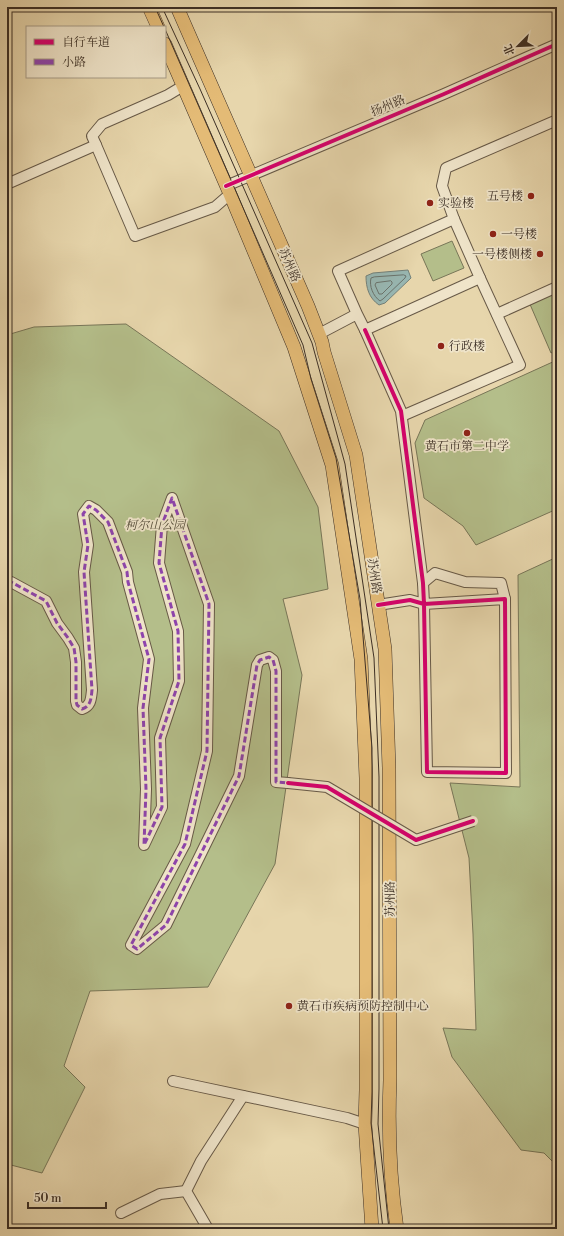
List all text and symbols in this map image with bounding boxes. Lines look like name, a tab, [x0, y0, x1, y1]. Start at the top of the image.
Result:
legend	[26, 26, 166, 78]
north arrow	[498, 26, 538, 66]
text: 自行车道	[62, 35, 110, 50]
text: 北	[501, 42, 518, 58]
text: 小路	[62, 55, 86, 70]
street label: 扬州路	[368, 92, 408, 120]
place label: 五号楼	[487, 189, 523, 204]
marker: 五号楼	[526, 191, 536, 201]
place label: 实验楼	[438, 196, 474, 211]
marker: 实验楼	[425, 198, 435, 208]
place label: 一号楼	[501, 227, 537, 242]
marker: 一号楼	[488, 229, 498, 239]
street label: 苏州路	[275, 245, 303, 285]
place label: 一号楼侧楼	[472, 247, 532, 262]
marker: 一号楼侧楼	[535, 249, 545, 259]
place label: 行政楼	[449, 339, 485, 354]
marker: 行政楼	[436, 341, 446, 351]
marker: 黄石市第二中学	[462, 428, 472, 438]
place label: 黄石市第二中学	[425, 439, 509, 454]
park label: 柯尔山公园	[125, 518, 187, 533]
street label: 苏州路	[364, 557, 384, 595]
street label: 苏州路	[383, 881, 398, 917]
place label: 黄石市疾病预防控制中心	[297, 999, 429, 1014]
marker: 黄石市疾病预防控制中心	[284, 1001, 294, 1011]
scale bar	[28, 1184, 106, 1210]
text: 50 m	[34, 1191, 62, 1206]

